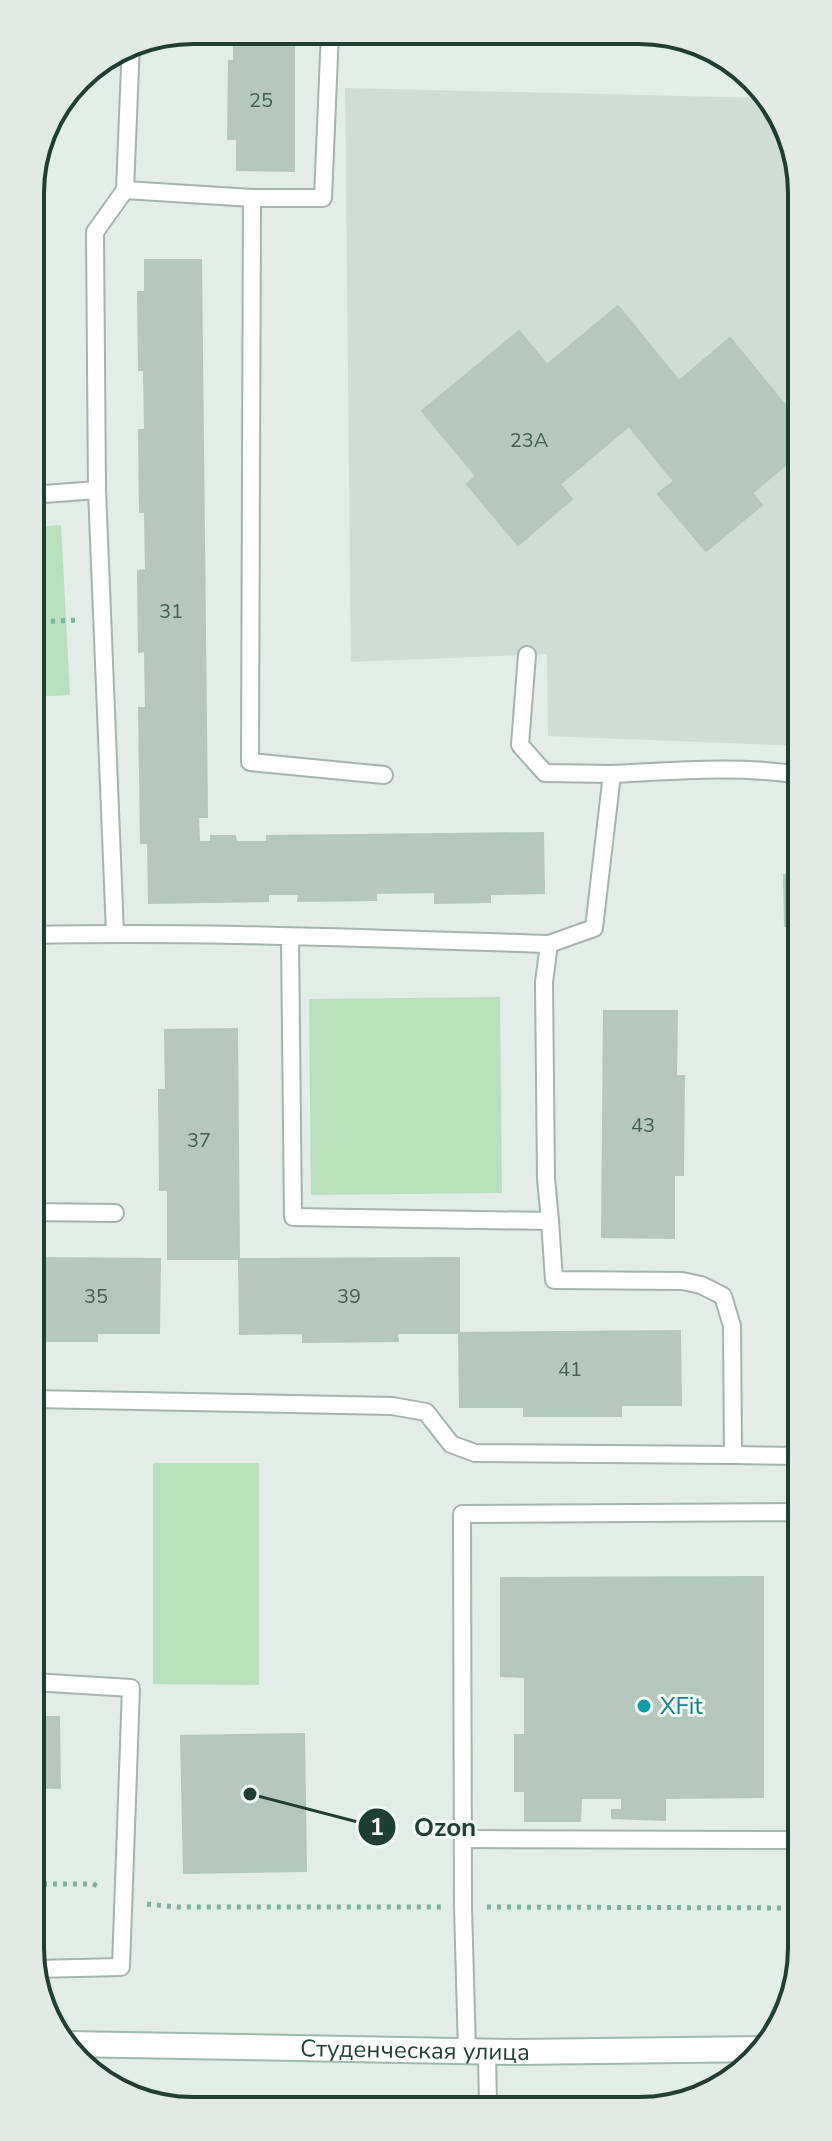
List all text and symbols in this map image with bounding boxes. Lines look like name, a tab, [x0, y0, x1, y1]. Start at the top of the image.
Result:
house number: 25	[249, 87, 273, 114]
house number: 23А	[510, 427, 549, 454]
house number: 31	[159, 598, 183, 625]
house number: 43	[631, 1112, 655, 1139]
house number: 37	[187, 1127, 211, 1154]
house number: 35	[84, 1283, 108, 1310]
house number: 39	[337, 1283, 361, 1310]
house number: 41	[558, 1356, 582, 1383]
place label: XFit	[660, 1690, 703, 1722]
marker: XFit	[635, 1697, 653, 1715]
callout: Ozon	[357, 1802, 492, 1852]
text: Ozon	[414, 1810, 476, 1845]
text: 1	[370, 1811, 384, 1843]
street label: Студенческая улица	[300, 2032, 530, 2068]

